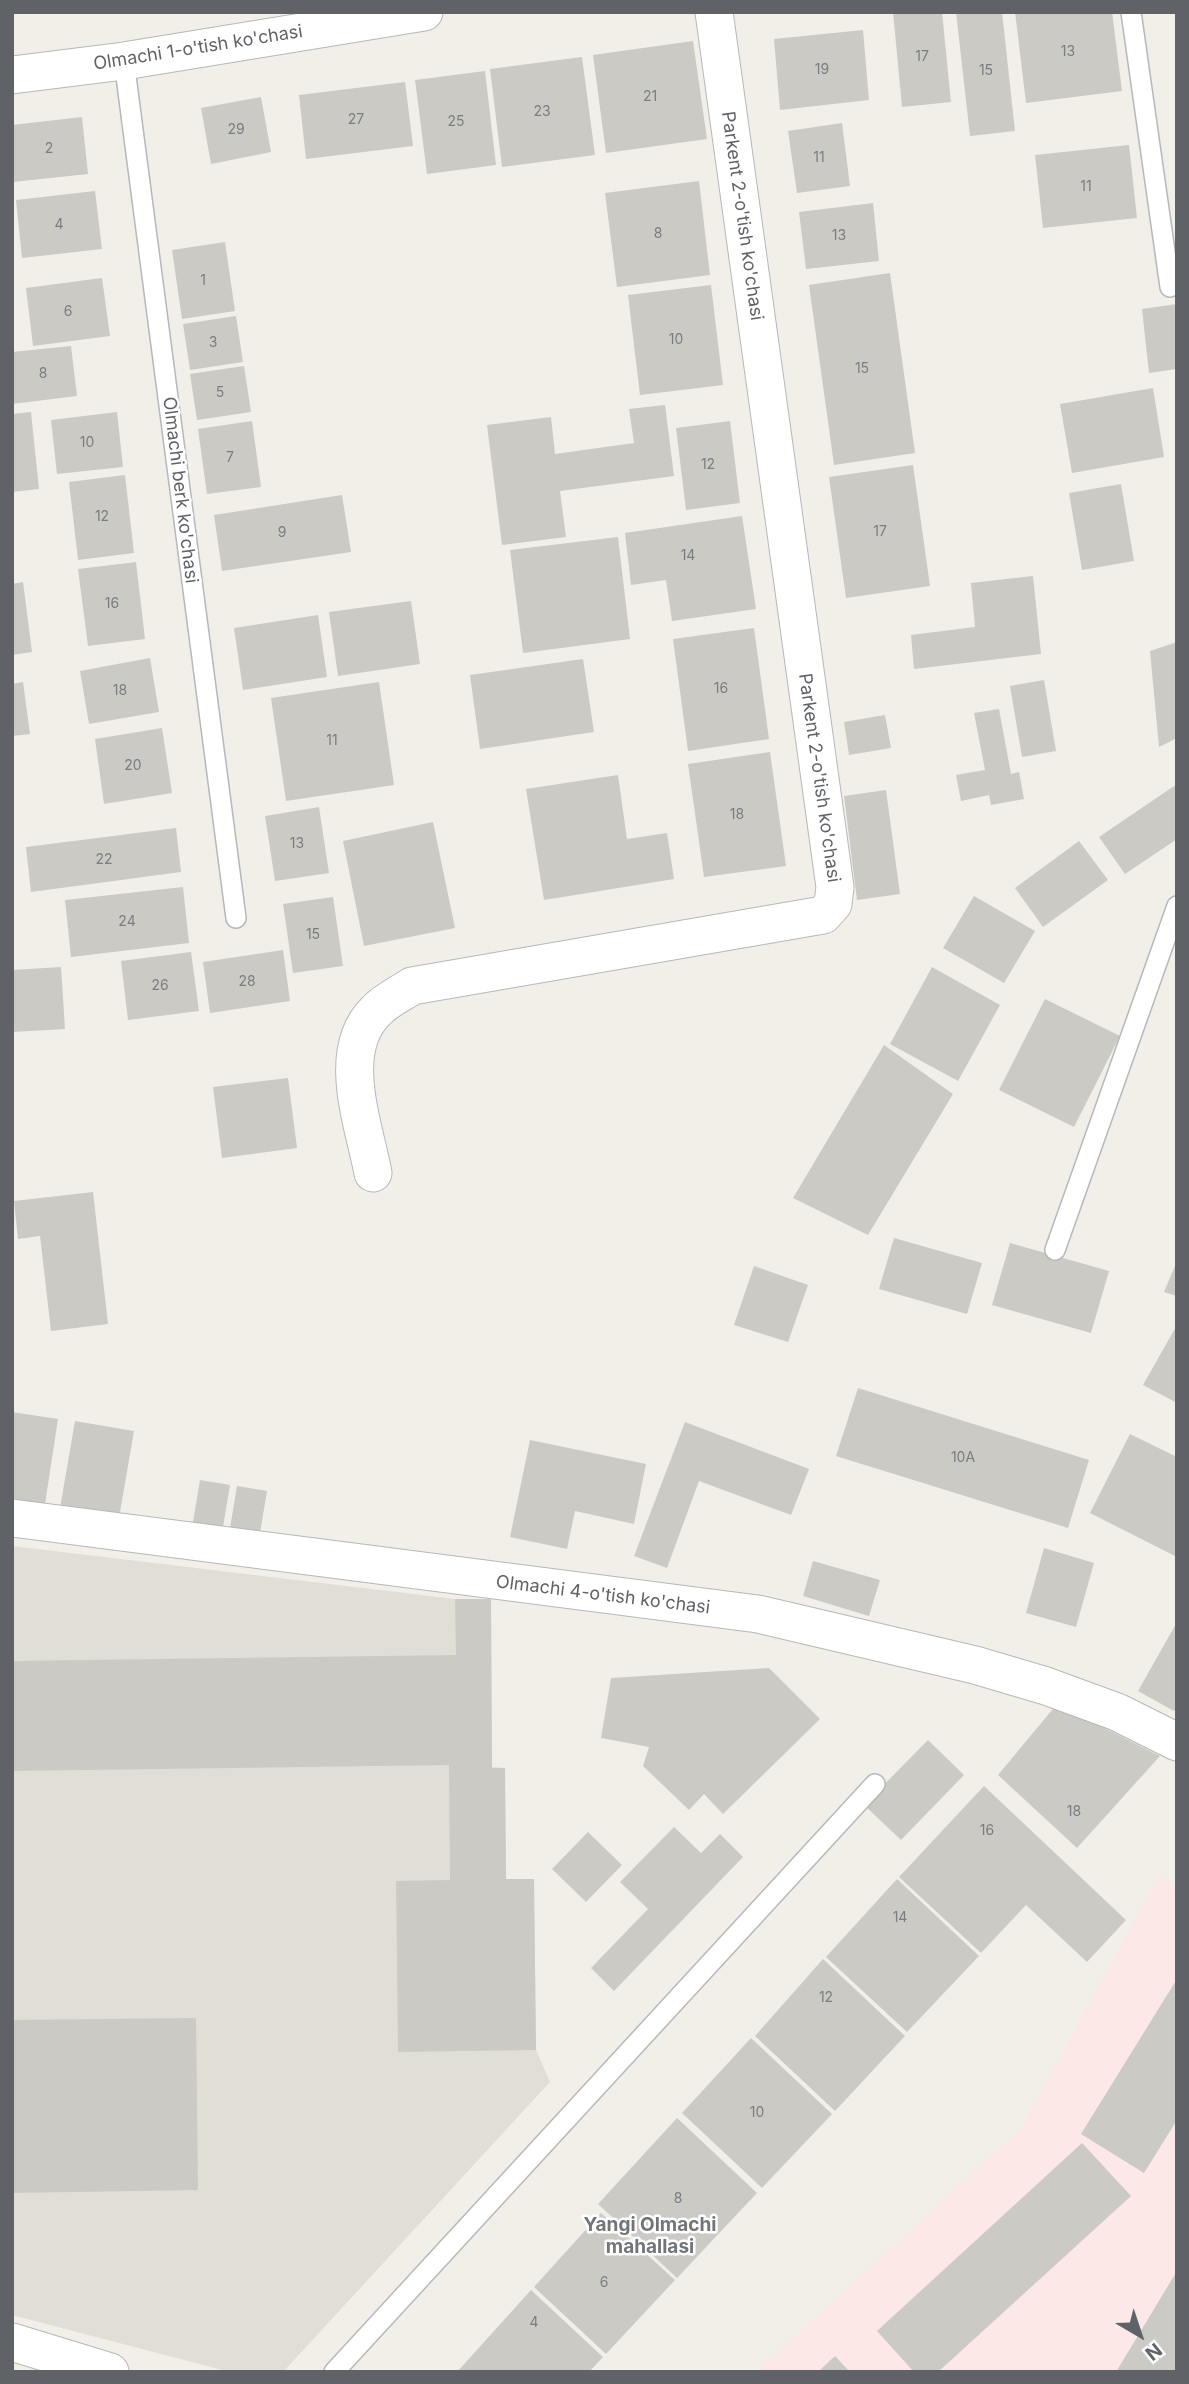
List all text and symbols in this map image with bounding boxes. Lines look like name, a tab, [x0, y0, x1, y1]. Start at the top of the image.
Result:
street label: Olmachi 1-o'tish ko'chasi	[92, 21, 304, 75]
house number: 13	[1061, 44, 1075, 60]
house number: 17	[915, 49, 929, 65]
house number: 19	[815, 62, 829, 78]
house number: 15	[979, 63, 993, 79]
house number: 21	[643, 89, 657, 105]
house number: 23	[533, 104, 551, 120]
street label: Parkent 2-o'tish ko'chasi	[717, 110, 767, 322]
house number: 27	[348, 112, 364, 128]
house number: 25	[447, 114, 465, 130]
house number: 29	[227, 122, 245, 138]
house number: 2	[45, 141, 53, 157]
house number: 11	[813, 150, 825, 166]
house number: 11	[1080, 179, 1092, 195]
house number: 4	[54, 217, 64, 233]
house number: 8	[654, 226, 662, 242]
house number: 13	[832, 228, 846, 244]
house number: 1	[200, 273, 206, 289]
house number: 6	[64, 304, 72, 320]
house number: 10	[669, 332, 683, 348]
house number: 3	[209, 335, 217, 351]
house number: 15	[855, 361, 869, 377]
house number: 8	[39, 366, 47, 382]
house number: 5	[216, 385, 224, 401]
street label: Olmachi berk ko'chasi	[158, 395, 202, 585]
house number: 10	[80, 435, 94, 451]
house number: 7	[226, 450, 234, 466]
house number: 12	[701, 457, 715, 473]
house number: 12	[95, 509, 109, 525]
house number: 17	[873, 524, 887, 540]
house number: 9	[278, 525, 286, 541]
house number: 14	[681, 548, 695, 564]
house number: 16	[105, 596, 119, 612]
street label: Parkent 2-o'tish ko'chasi	[794, 672, 844, 884]
house number: 16	[714, 681, 728, 697]
house number: 18	[113, 683, 127, 699]
house number: 11	[326, 733, 338, 749]
house number: 20	[124, 758, 142, 774]
house number: 18	[730, 807, 744, 823]
house number: 13	[290, 836, 304, 852]
house number: 22	[95, 852, 113, 868]
house number: 24	[118, 914, 136, 930]
house number: 15	[306, 927, 320, 943]
house number: 28	[238, 974, 256, 990]
house number: 26	[151, 978, 169, 994]
house number: 10А	[951, 1450, 975, 1466]
street label: Olmachi 4-o'tish ko'chasi	[495, 1571, 711, 1619]
house number: 18	[1067, 1804, 1081, 1820]
house number: 16	[980, 1823, 994, 1839]
house number: 14	[893, 1910, 907, 1926]
house number: 12	[819, 1990, 833, 2006]
house number: 10	[750, 2105, 764, 2121]
house number: 8	[674, 2191, 682, 2207]
district label: Yangi Olmachi mahallasi	[584, 2214, 716, 2258]
house number: 6	[600, 2275, 608, 2291]
north arrow	[1105, 2300, 1175, 2370]
house number: 4	[529, 2315, 539, 2331]
text: N	[1141, 2338, 1166, 2365]

